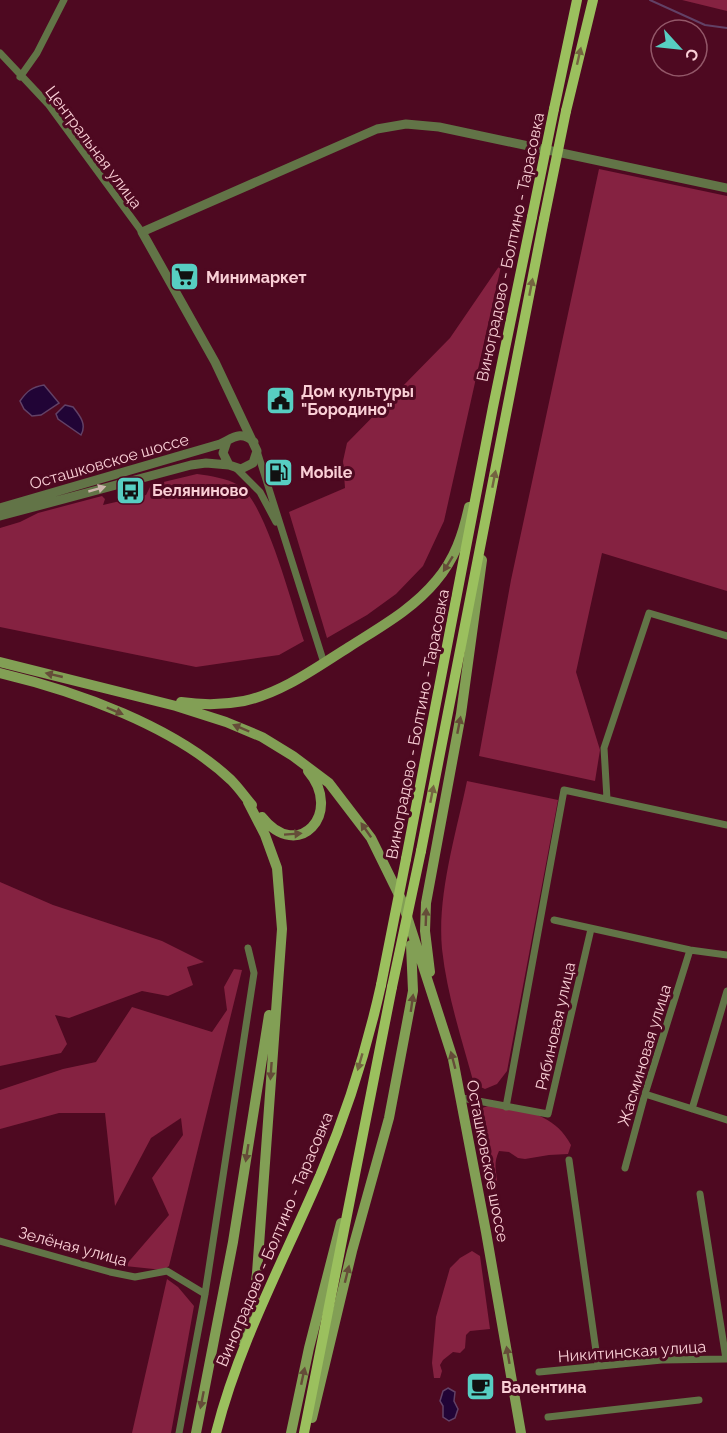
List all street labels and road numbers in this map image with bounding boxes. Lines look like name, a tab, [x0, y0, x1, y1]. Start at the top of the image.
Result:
street label: Центральная улица	[41, 82, 146, 212]
street label: Виноградово - Болтино - Тарасовка	[473, 111, 548, 383]
street label: Осташковское шоссе	[27, 430, 191, 493]
street label: Виноградово - Болтино - Тарасовка	[382, 588, 453, 861]
street label: Рябиновая улица	[532, 960, 579, 1092]
street label: Жасминовая улица	[614, 982, 675, 1128]
street label: Осташковское шоссе	[462, 1078, 513, 1244]
street label: Виноградово - Болтино - Тарасовка	[212, 1109, 337, 1369]
street label: Зелёная улица	[16, 1223, 129, 1270]
street label: Никитинская улица	[557, 1337, 707, 1366]

